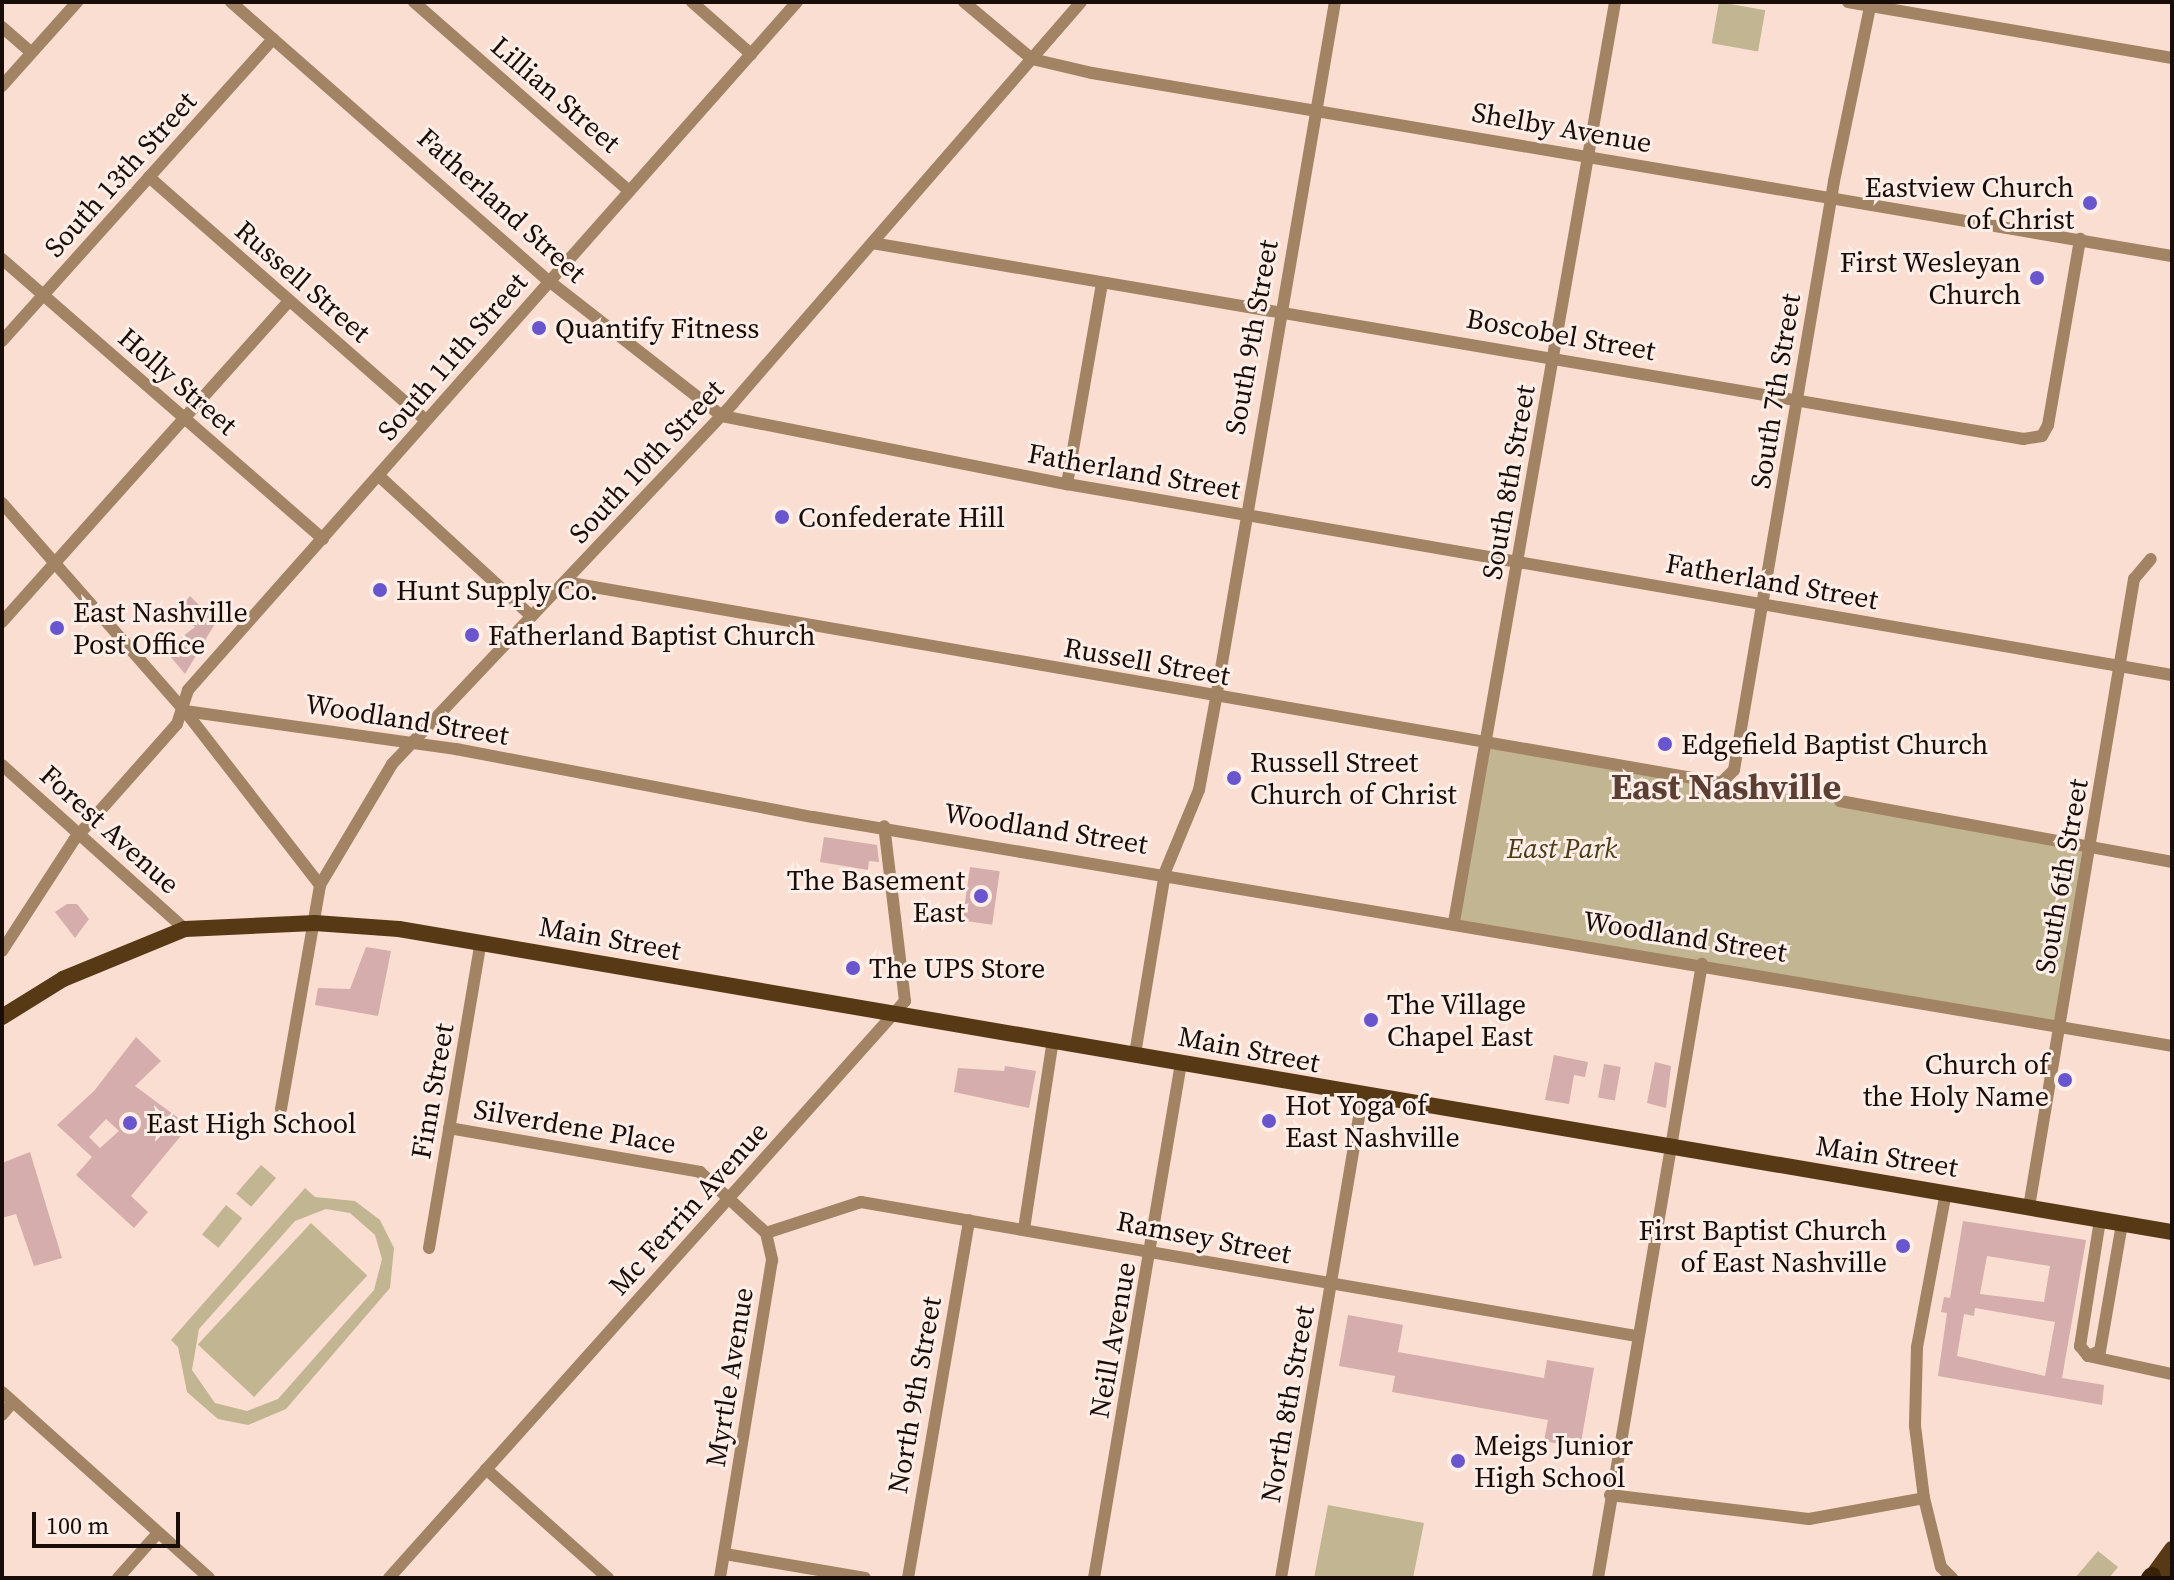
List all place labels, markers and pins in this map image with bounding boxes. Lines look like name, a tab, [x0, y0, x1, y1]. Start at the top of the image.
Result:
place label: Eastview Church of Christ	[1865, 170, 2074, 236]
marker: Eastview Church of Christ	[2081, 194, 2099, 212]
place label: First Wesleyan Church	[1839, 245, 2021, 311]
marker: First Wesleyan Church	[2028, 269, 2046, 287]
place label: Quantify Fitness	[555, 311, 759, 345]
marker: Quantify Fitness	[530, 319, 548, 337]
place label: Confederate Hill	[798, 500, 1005, 534]
marker: Confederate Hill	[773, 508, 791, 526]
place label: Hunt Supply Co.	[396, 573, 598, 607]
marker: Hunt Supply Co.	[371, 581, 389, 599]
place label: East Nashville Post Office	[73, 595, 248, 661]
place label: Fatherland Baptist Church	[488, 618, 816, 652]
marker: East Nashville Post Office	[48, 619, 66, 637]
marker: Fatherland Baptist Church	[463, 626, 481, 644]
place label: Edgefield Baptist Church	[1681, 727, 1988, 761]
marker: Edgefield Baptist Church	[1656, 735, 1674, 753]
place label: Russell Street Church of Christ	[1250, 745, 1457, 811]
marker: Russell Street Church of Christ	[1225, 769, 1243, 787]
place label: The Basement East	[787, 863, 965, 929]
marker: The Basement East	[972, 887, 990, 905]
place label: The UPS Store	[869, 951, 1045, 985]
marker: The UPS Store	[844, 959, 862, 977]
place label: The Village Chapel East	[1387, 987, 1533, 1053]
marker: The Village Chapel East	[1362, 1011, 1380, 1029]
place label: Church of the Holy Name	[1863, 1047, 2049, 1113]
marker: Church of the Holy Name	[2056, 1071, 2074, 1089]
place label: Hot Yoga of East Nashville	[1285, 1088, 1460, 1154]
place label: East High School	[146, 1106, 356, 1140]
marker: Hot Yoga of East Nashville	[1260, 1112, 1278, 1130]
marker: East High School	[121, 1114, 139, 1132]
place label: First Baptist Church of East Nashville	[1638, 1213, 1887, 1279]
marker: First Baptist Church of East Nashville	[1894, 1237, 1912, 1255]
place label: Meigs Junior High School	[1474, 1428, 1633, 1494]
marker: Meigs Junior High School	[1449, 1452, 1467, 1470]

